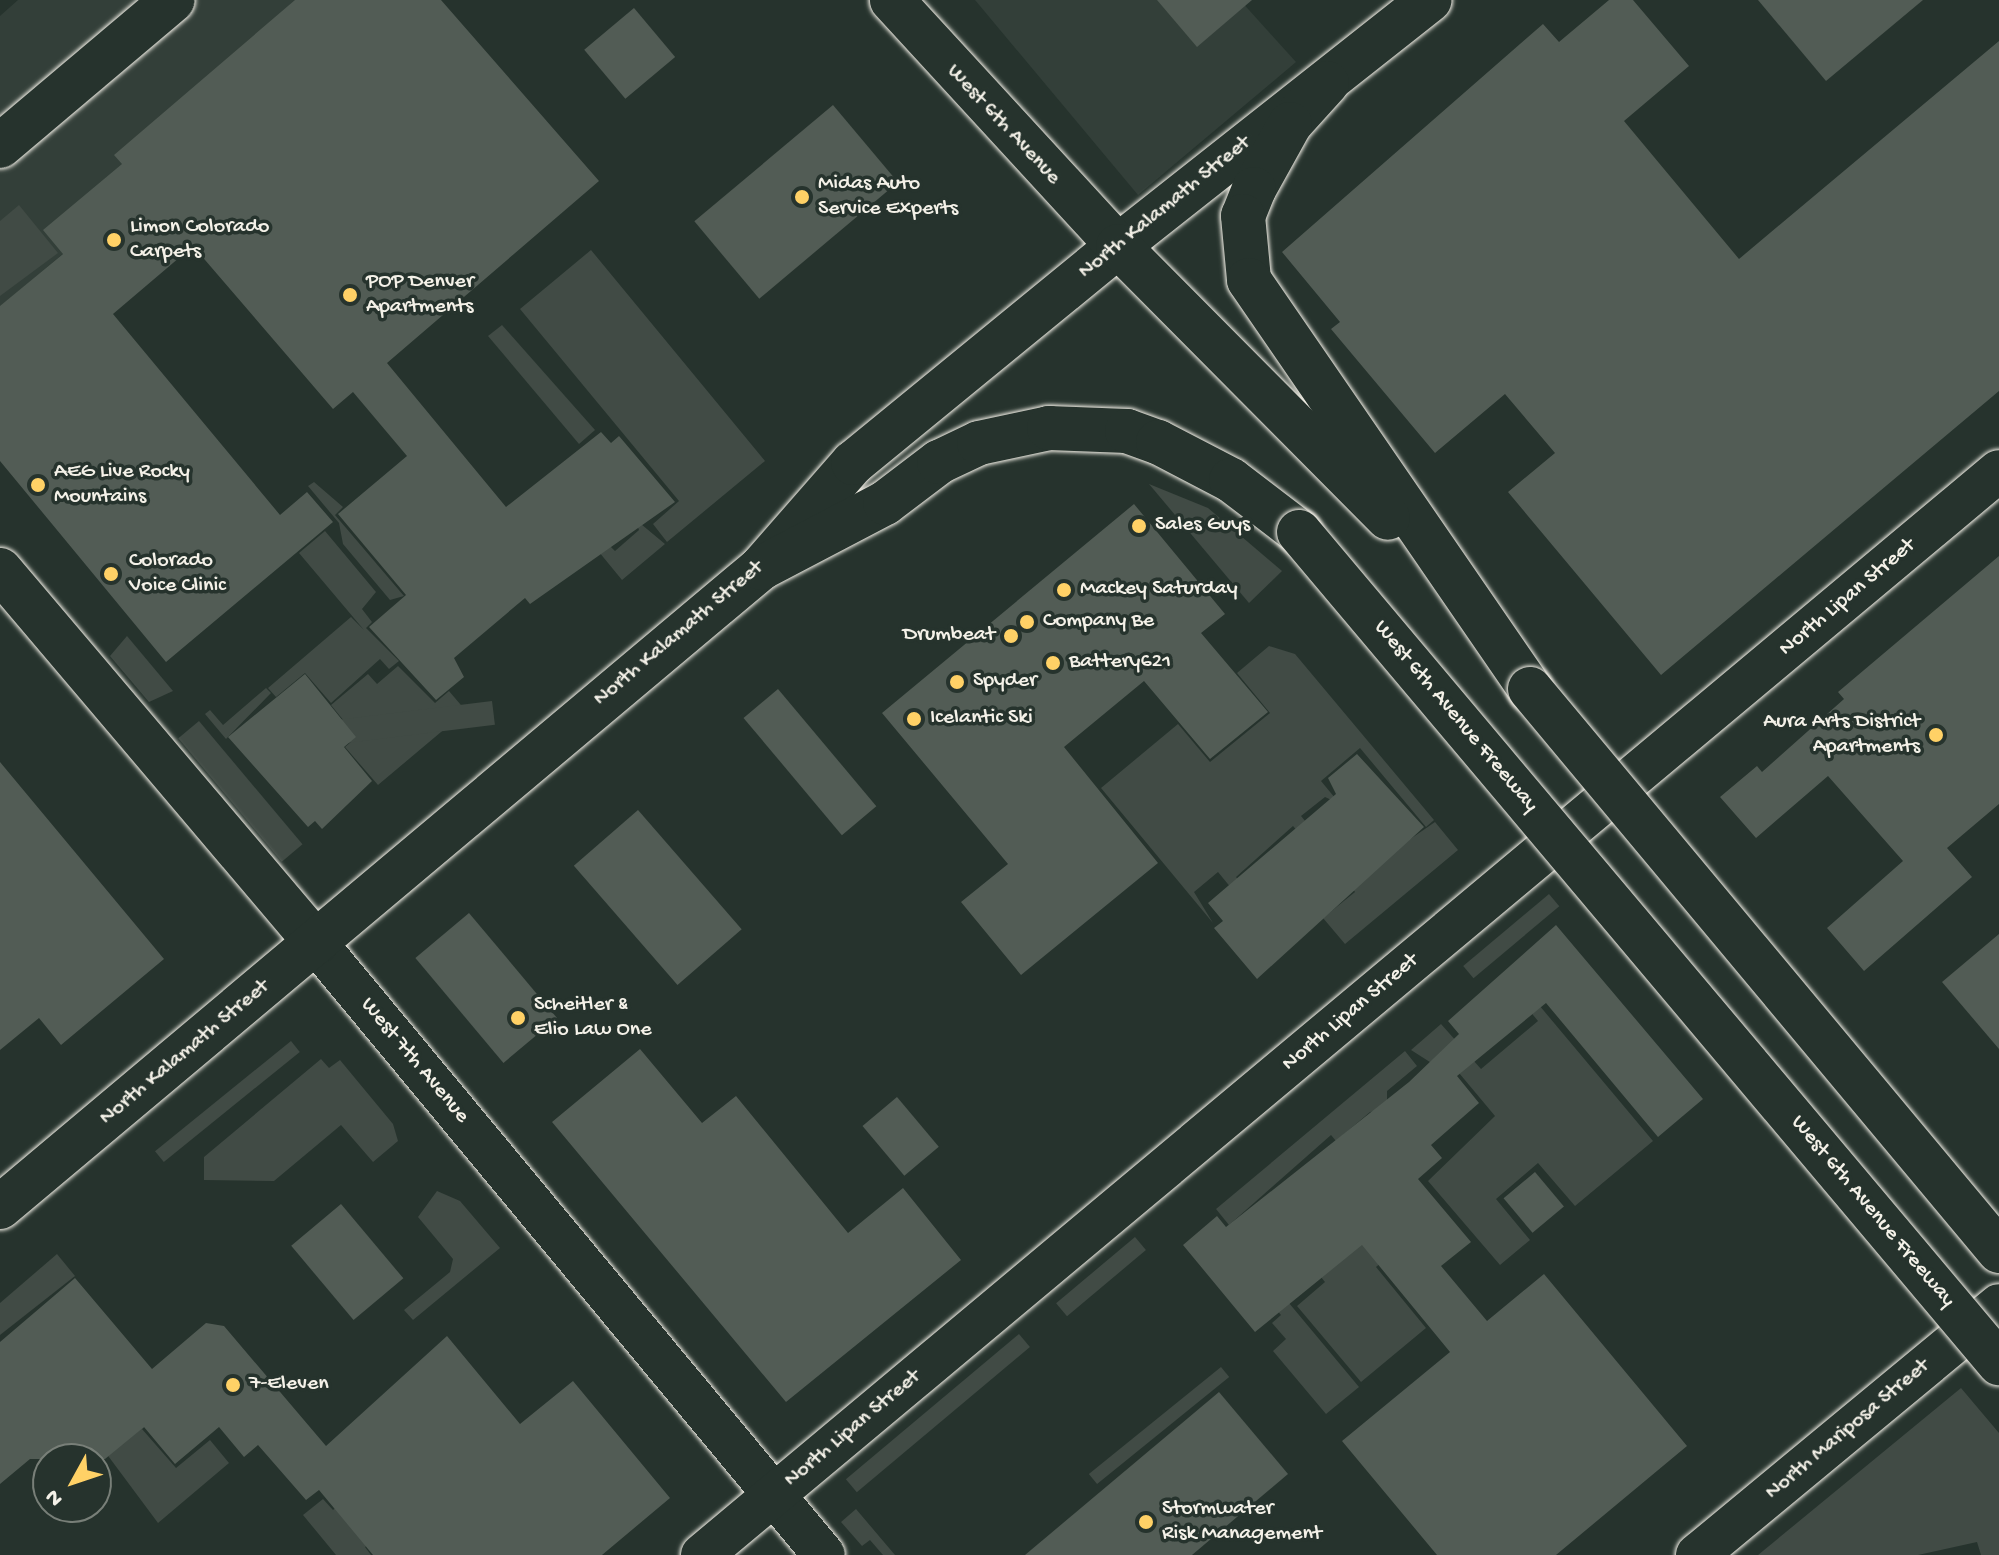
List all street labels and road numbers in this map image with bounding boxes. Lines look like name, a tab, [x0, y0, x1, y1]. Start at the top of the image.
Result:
street label: West 6th Avenue	[940, 59, 1066, 191]
street label: North Kalamath Street	[1074, 131, 1256, 285]
street label: North Lipan Street	[1774, 533, 1922, 663]
street label: North Kalamath Street	[589, 555, 769, 713]
street label: West 6th Avenue Freeway	[1367, 616, 1543, 818]
street label: North Lipan Street	[1277, 948, 1425, 1078]
street label: North Kalamath Street	[95, 974, 275, 1132]
street label: West 7th Avenue	[354, 993, 474, 1129]
street label: West 6th Avenue Freeway	[1784, 1111, 1960, 1313]
street label: North Mariposa Street	[1761, 1354, 1935, 1506]
street label: North Lipan Street	[779, 1364, 927, 1494]

